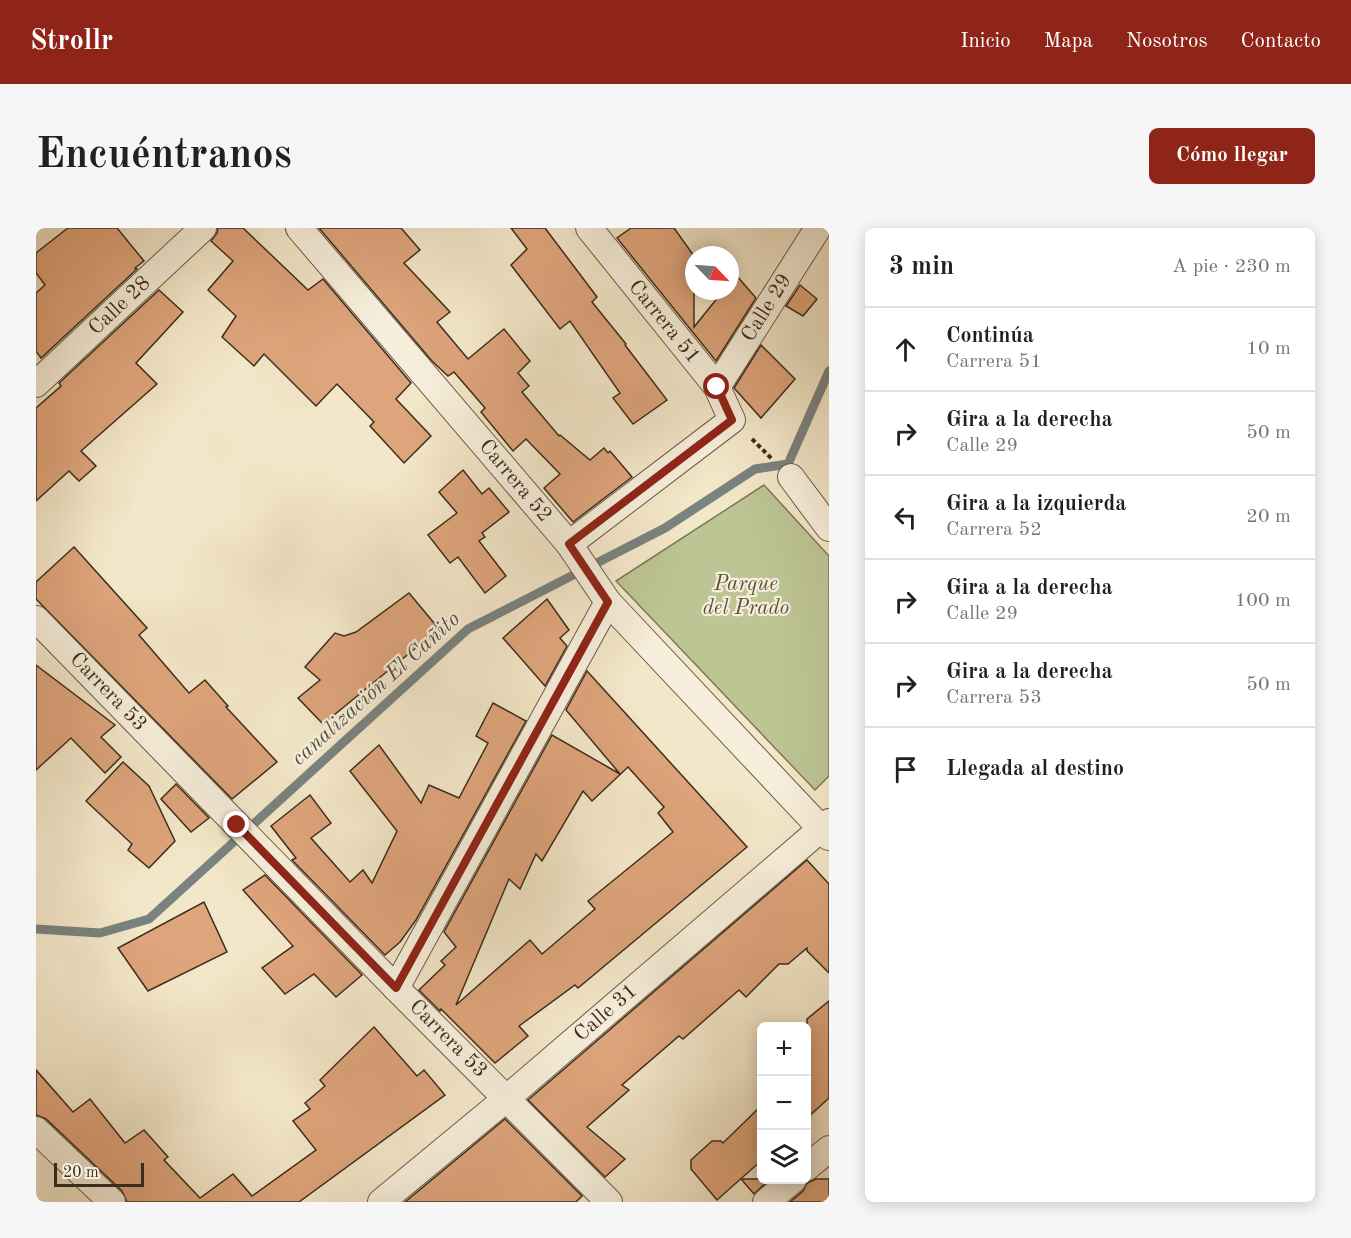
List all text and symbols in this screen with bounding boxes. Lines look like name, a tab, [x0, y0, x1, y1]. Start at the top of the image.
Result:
text: Strollr	[30, 28, 113, 56]
text: Inicio	[960, 31, 1011, 52]
text: Mapa	[1044, 31, 1093, 52]
text: Nosotros	[1126, 31, 1208, 52]
text: Contacto	[1241, 31, 1321, 52]
button: Cómo llegar	[1149, 128, 1315, 184]
text: Encuéntranos	[36, 135, 292, 177]
north arrow	[685, 246, 739, 300]
text: 3 min	[889, 254, 954, 280]
text: A pie · 230 m	[1172, 257, 1291, 277]
street label: Calle 29	[738, 270, 796, 346]
street label: Calle 28	[85, 273, 155, 339]
street label: Carrera 51	[624, 276, 704, 368]
text: Continúa	[946, 325, 1034, 347]
icon: ahead	[889, 333, 922, 366]
text: 10 m	[1246, 339, 1291, 359]
text: Carrera 51	[946, 352, 1042, 372]
route start	[703, 373, 729, 399]
text: Gira a la derecha	[946, 409, 1113, 431]
icon: right	[889, 417, 922, 450]
text: 50 m	[1246, 423, 1291, 443]
street label: Carrera 52	[475, 436, 555, 526]
text: Calle 29	[946, 436, 1018, 456]
text: Gira a la izquierda	[946, 493, 1126, 515]
icon: left	[889, 501, 922, 534]
text: 20 m	[1246, 507, 1291, 527]
text: Carrera 52	[946, 520, 1042, 540]
park label: Parque del Prado	[703, 574, 789, 619]
text: Gira a la derecha	[946, 577, 1113, 599]
icon: right	[889, 585, 922, 618]
text: 100 m	[1235, 591, 1291, 611]
text: Calle 29	[946, 604, 1018, 624]
water label: canalización El Cañito	[288, 608, 464, 770]
street label: Carrera 53	[66, 649, 150, 735]
text: Gira a la derecha	[946, 661, 1113, 683]
icon: right	[889, 669, 922, 702]
text: 50 m	[1246, 675, 1291, 695]
text: Carrera 53	[946, 688, 1042, 708]
icon: arrive	[889, 753, 922, 786]
text: Llegada al destino	[946, 758, 1124, 780]
route end	[223, 811, 249, 837]
street label: Calle 31	[571, 980, 641, 1046]
street label: Carrera 53	[405, 996, 491, 1082]
map controls	[757, 1022, 811, 1184]
button: +	[757, 1022, 811, 1076]
button: −	[757, 1076, 811, 1130]
button: layers	[757, 1130, 811, 1184]
scale bar	[54, 1160, 144, 1188]
text: 20 m	[63, 1165, 99, 1181]

